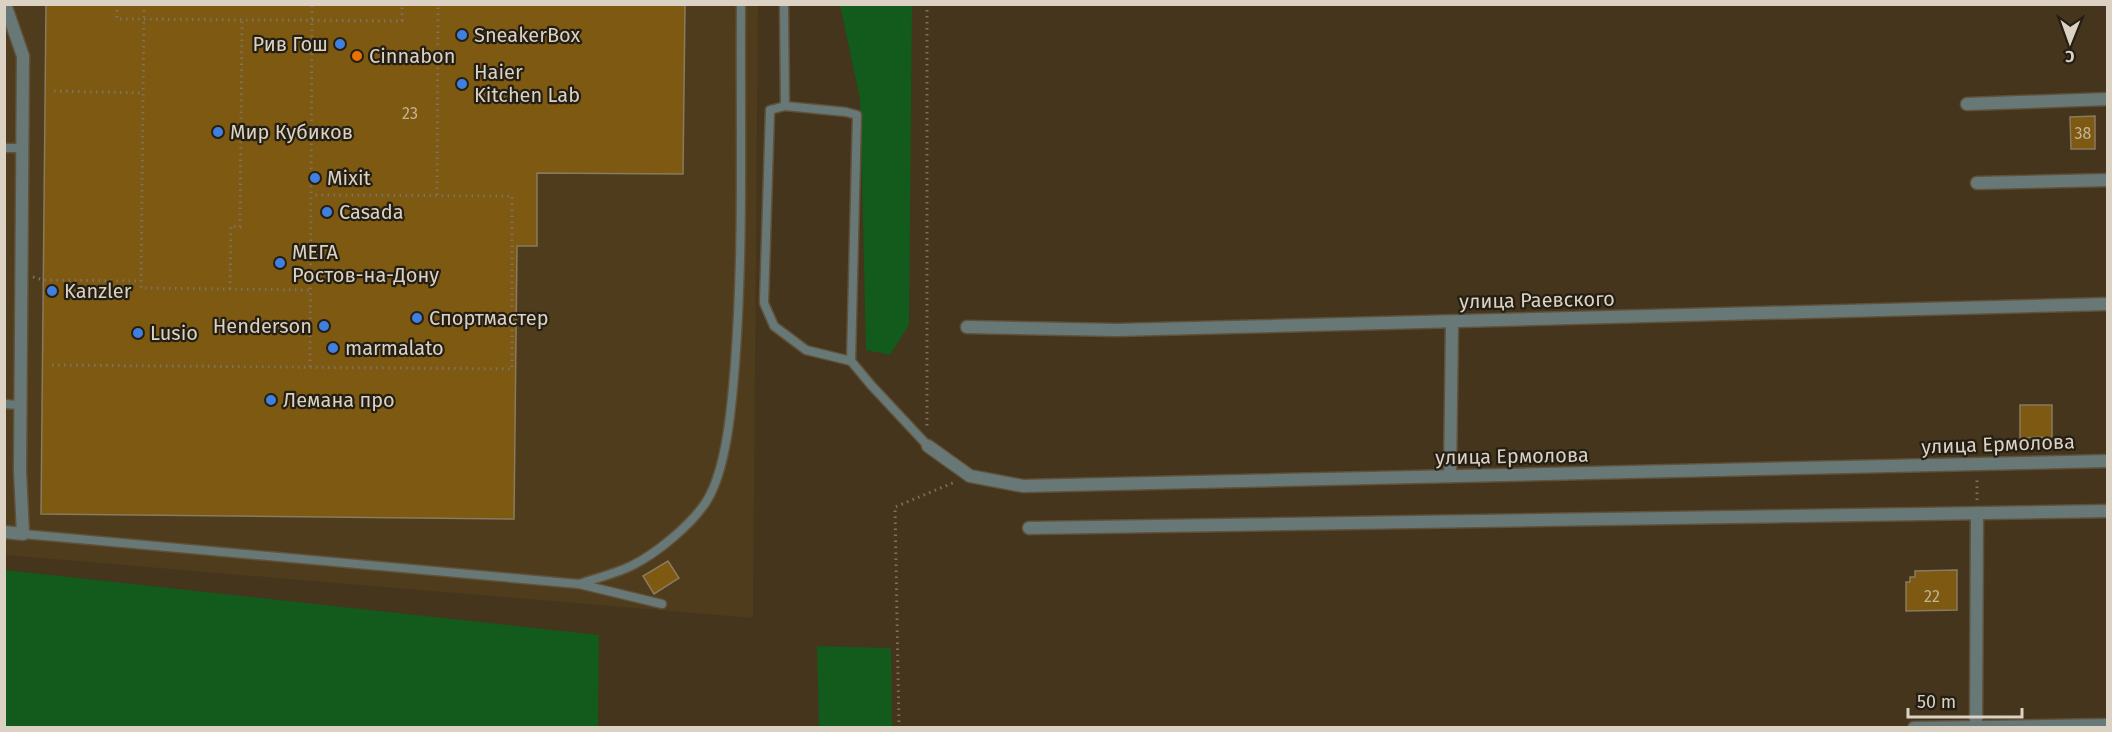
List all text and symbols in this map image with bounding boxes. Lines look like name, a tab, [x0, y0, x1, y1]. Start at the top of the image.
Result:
north arrow	[2040, 12, 2100, 72]
place label: SneakerBox	[474, 23, 581, 47]
marker: SneakerBox	[455, 28, 469, 42]
place label: Рив Гош	[252, 32, 328, 56]
marker: Рив Гош	[333, 37, 347, 51]
place label: Cinnabon	[369, 44, 455, 68]
text: С	[2064, 47, 2075, 66]
marker: Cinnabon	[350, 49, 364, 63]
place label: Haier Kitchen Lab	[474, 60, 580, 107]
marker: Haier Kitchen Lab	[455, 77, 469, 91]
house number: 23	[402, 104, 418, 123]
place label: Мир Кубиков	[230, 120, 353, 144]
house number: 38	[2075, 124, 2092, 143]
marker: Мир Кубиков	[211, 125, 225, 139]
place label: Mixit	[327, 166, 372, 190]
marker: Mixit	[308, 171, 322, 185]
place label: Casada	[339, 200, 404, 224]
marker: Casada	[320, 205, 334, 219]
place label: МЕГА Ростов-на-Дону	[292, 240, 439, 287]
marker: МЕГА Ростов-на-Дону	[273, 256, 287, 270]
place label: Kanzler	[64, 279, 132, 303]
marker: Kanzler	[45, 284, 59, 298]
street label: улица Раевского	[1459, 287, 1615, 313]
place label: Спортмастер	[429, 306, 549, 330]
marker: Спортмастер	[410, 311, 424, 325]
place label: Henderson	[213, 314, 312, 338]
marker: Henderson	[317, 319, 331, 333]
place label: Lusio	[150, 321, 198, 345]
marker: Lusio	[131, 326, 145, 340]
place label: marmalato	[345, 336, 444, 360]
marker: marmalato	[326, 341, 340, 355]
place label: Лемана про	[283, 388, 395, 412]
marker: Лемана про	[264, 393, 278, 407]
street label: улица Ермолова	[1921, 429, 2075, 459]
street label: улица Ермолова	[1435, 443, 1589, 469]
house number: 22	[1924, 587, 1940, 606]
scale bar	[1908, 681, 2022, 719]
text: 50 m	[1917, 691, 1956, 713]

